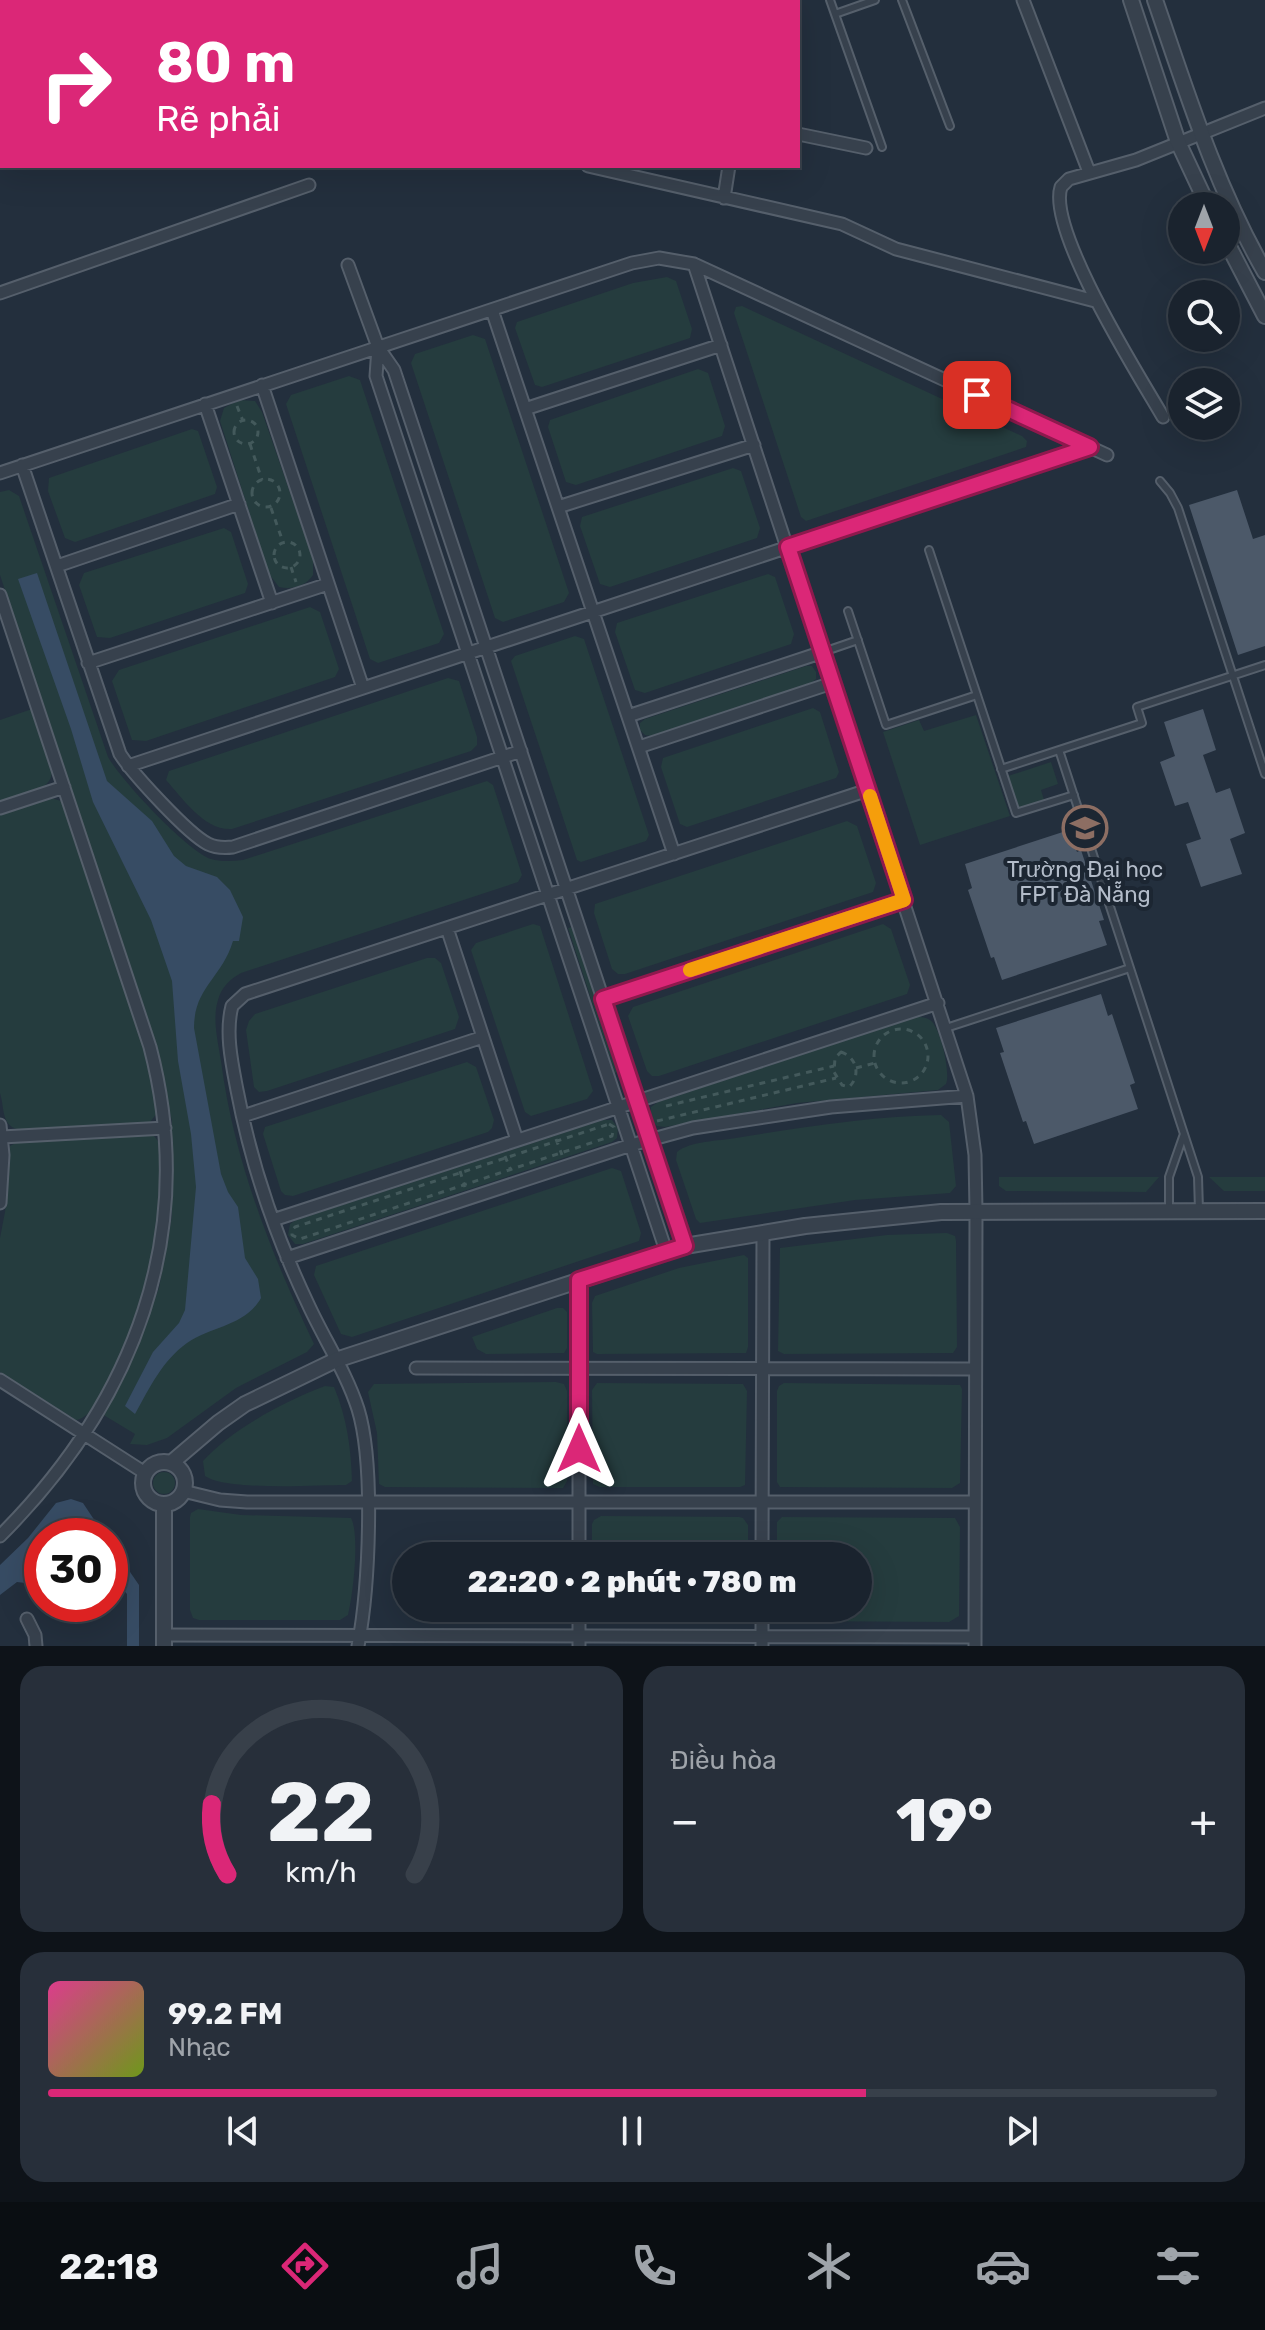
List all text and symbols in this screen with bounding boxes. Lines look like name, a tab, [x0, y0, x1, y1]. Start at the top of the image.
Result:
text: 80 m	[156, 30, 295, 96]
icon: right	[24, 32, 128, 136]
text: Rẽ phải	[156, 97, 280, 140]
north arrow	[1168, 192, 1240, 264]
map controls	[1168, 192, 1240, 440]
button: search	[1168, 280, 1240, 352]
pin	[943, 361, 1011, 429]
button: layers	[1168, 368, 1240, 440]
icon: arrive	[955, 373, 999, 417]
school or university icon: Trường Đại học FPT Đà Nẵng	[1061, 804, 1109, 852]
place label: Trường Đại học FPT Đà Nẵng	[1007, 856, 1163, 908]
position arrow	[537, 1407, 621, 1491]
speed limit sign: 30	[24, 1518, 128, 1622]
text: 22:20 · 2 phút · 780 m	[468, 1564, 796, 1600]
text: Điều hòa	[671, 1745, 777, 1776]
text: 22	[267, 1763, 375, 1862]
text: 19°	[896, 1785, 993, 1856]
text: −	[671, 1795, 699, 1847]
text: +	[1190, 1795, 1217, 1847]
text: km/h	[286, 1855, 357, 1889]
text: 99.2 FM	[168, 1996, 283, 2032]
text: Nhạc	[168, 2032, 231, 2063]
icon: previous	[221, 2109, 265, 2153]
icon: pause	[610, 2109, 654, 2153]
icon: next	[1000, 2109, 1044, 2153]
icon: directions	[277, 2238, 333, 2294]
icon: music	[452, 2238, 508, 2294]
icon: phone	[626, 2238, 682, 2294]
icon: climate	[801, 2238, 857, 2294]
icon: car	[975, 2238, 1031, 2294]
icon: filters	[1150, 2238, 1206, 2294]
text: 22:18	[59, 2245, 159, 2288]

